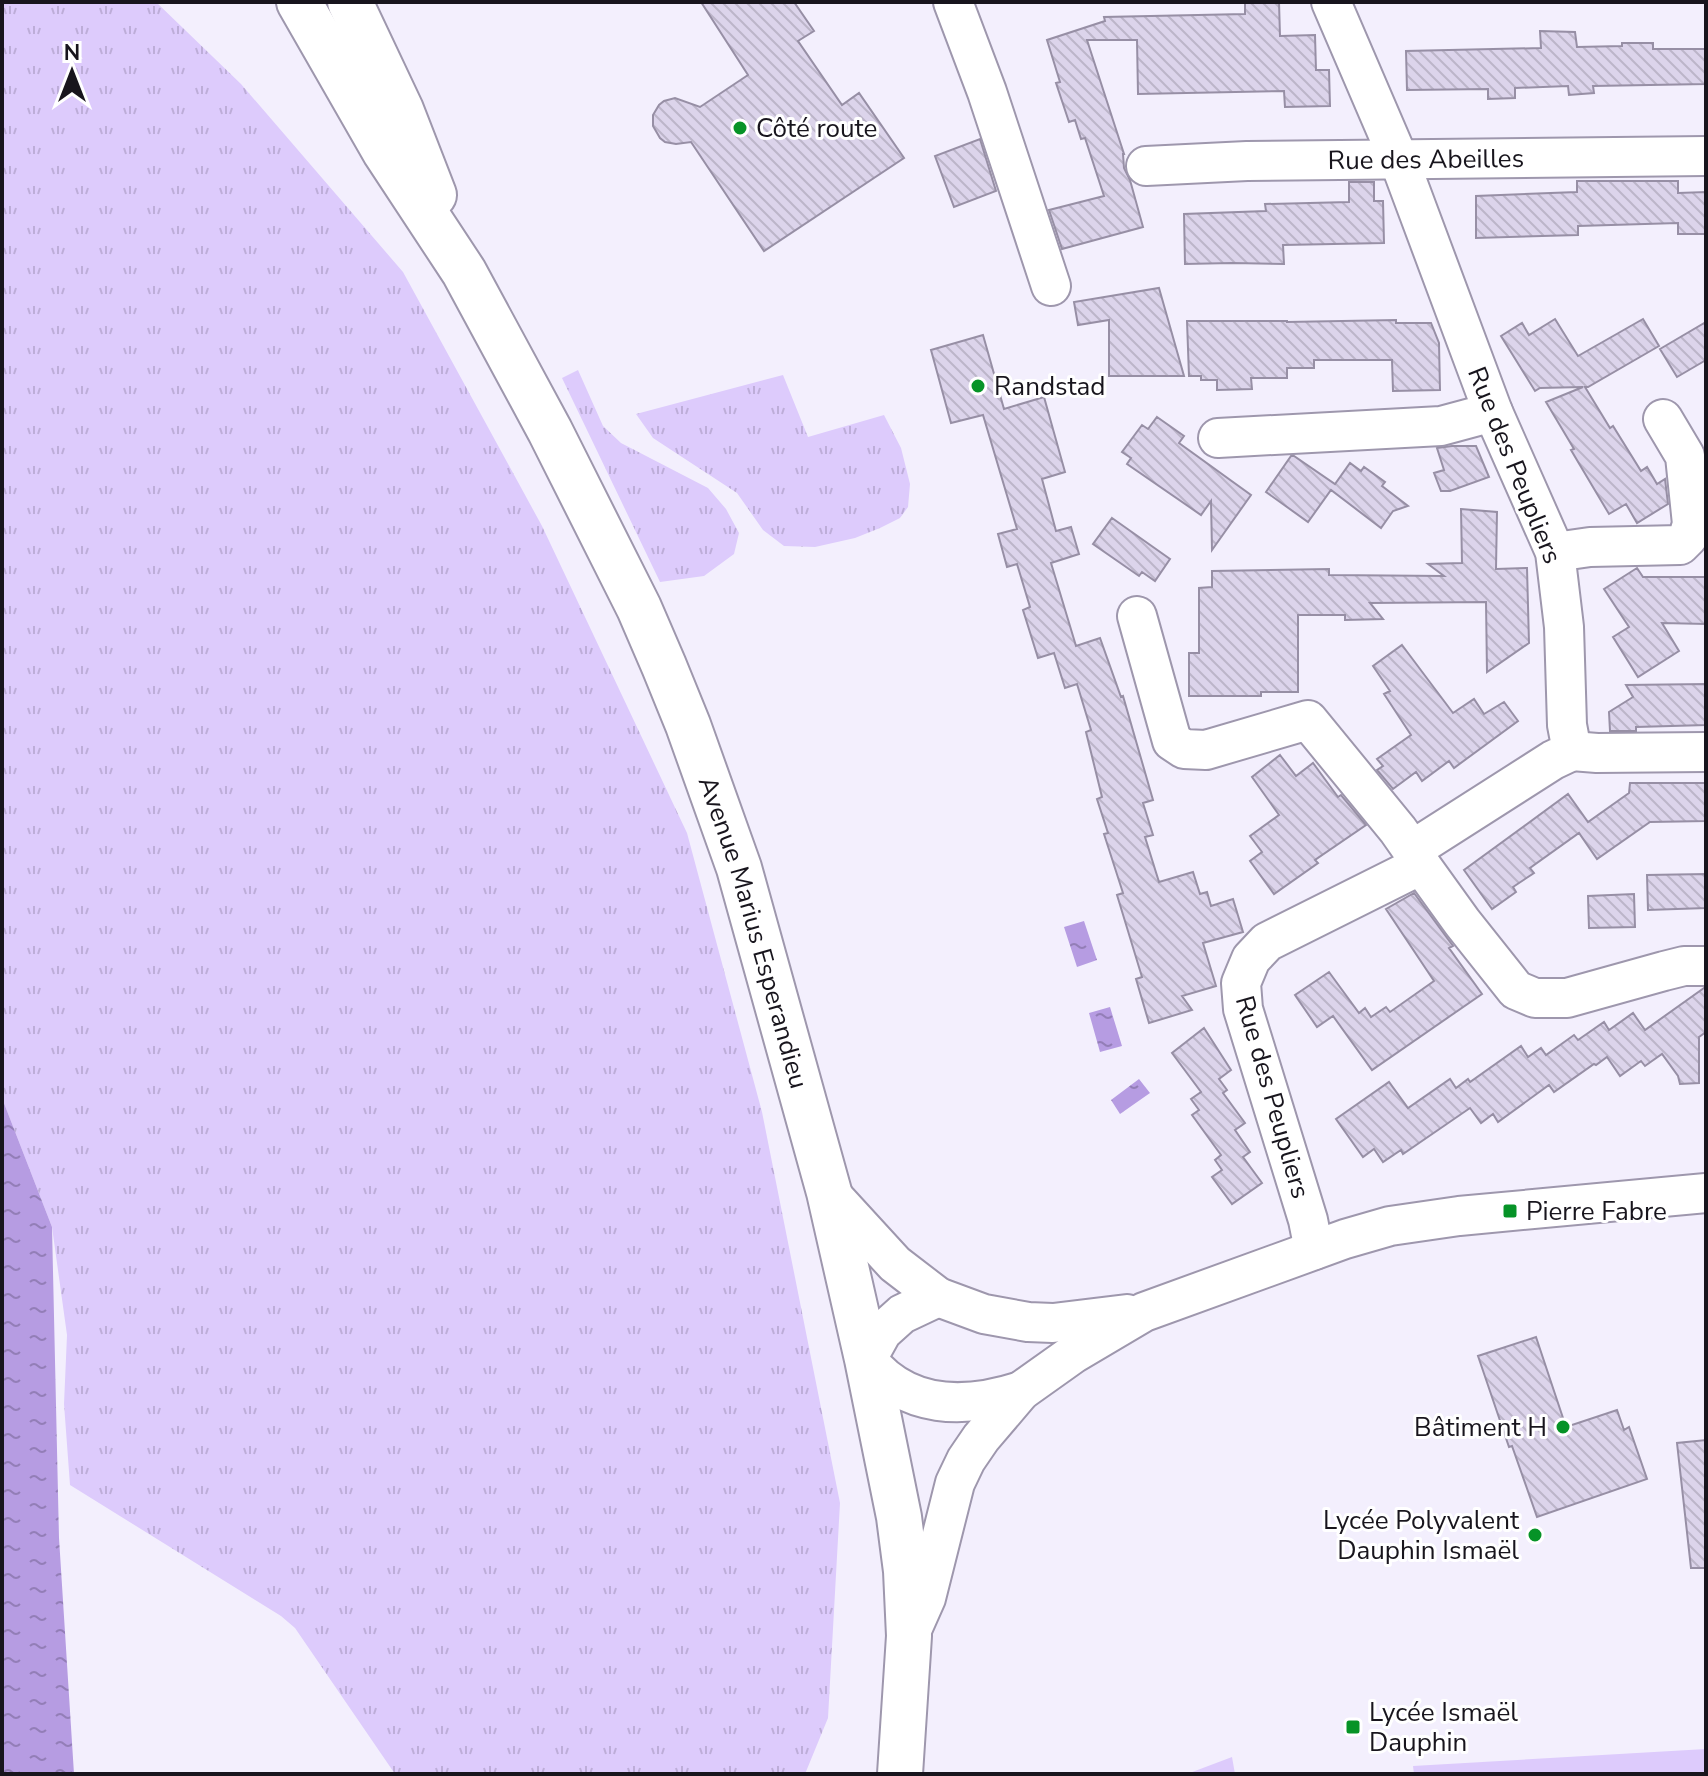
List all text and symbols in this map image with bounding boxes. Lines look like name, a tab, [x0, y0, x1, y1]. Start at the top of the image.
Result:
north arrow	[32, 32, 112, 112]
text: N	[64, 38, 80, 68]
place label: Côté route	[756, 111, 877, 146]
marker: Côté route	[731, 119, 749, 137]
street label: Rue des Abeilles	[1327, 141, 1524, 178]
street label: Rue des Peupliers	[1459, 362, 1570, 569]
place label: Randstad	[994, 369, 1105, 404]
marker: Randstad	[969, 377, 987, 395]
street label: Avenue Marius Esperandieu	[690, 772, 816, 1093]
street label: Rue des Peupliers	[1227, 992, 1318, 1203]
place label: Pierre Fabre	[1526, 1194, 1667, 1229]
marker: Pierre Fabre	[1501, 1202, 1519, 1220]
place label: Bâtiment H	[1414, 1410, 1547, 1445]
marker: Bâtiment H	[1554, 1418, 1572, 1436]
place label: Lycée Polyvalent Dauphin Ismaël	[1323, 1503, 1520, 1568]
marker: Lycée Polyvalent Dauphin Ismaël	[1526, 1526, 1544, 1544]
place label: Lycée Ismaël Dauphin	[1369, 1695, 1518, 1760]
marker: Lycée Ismaël Dauphin	[1344, 1718, 1362, 1736]

